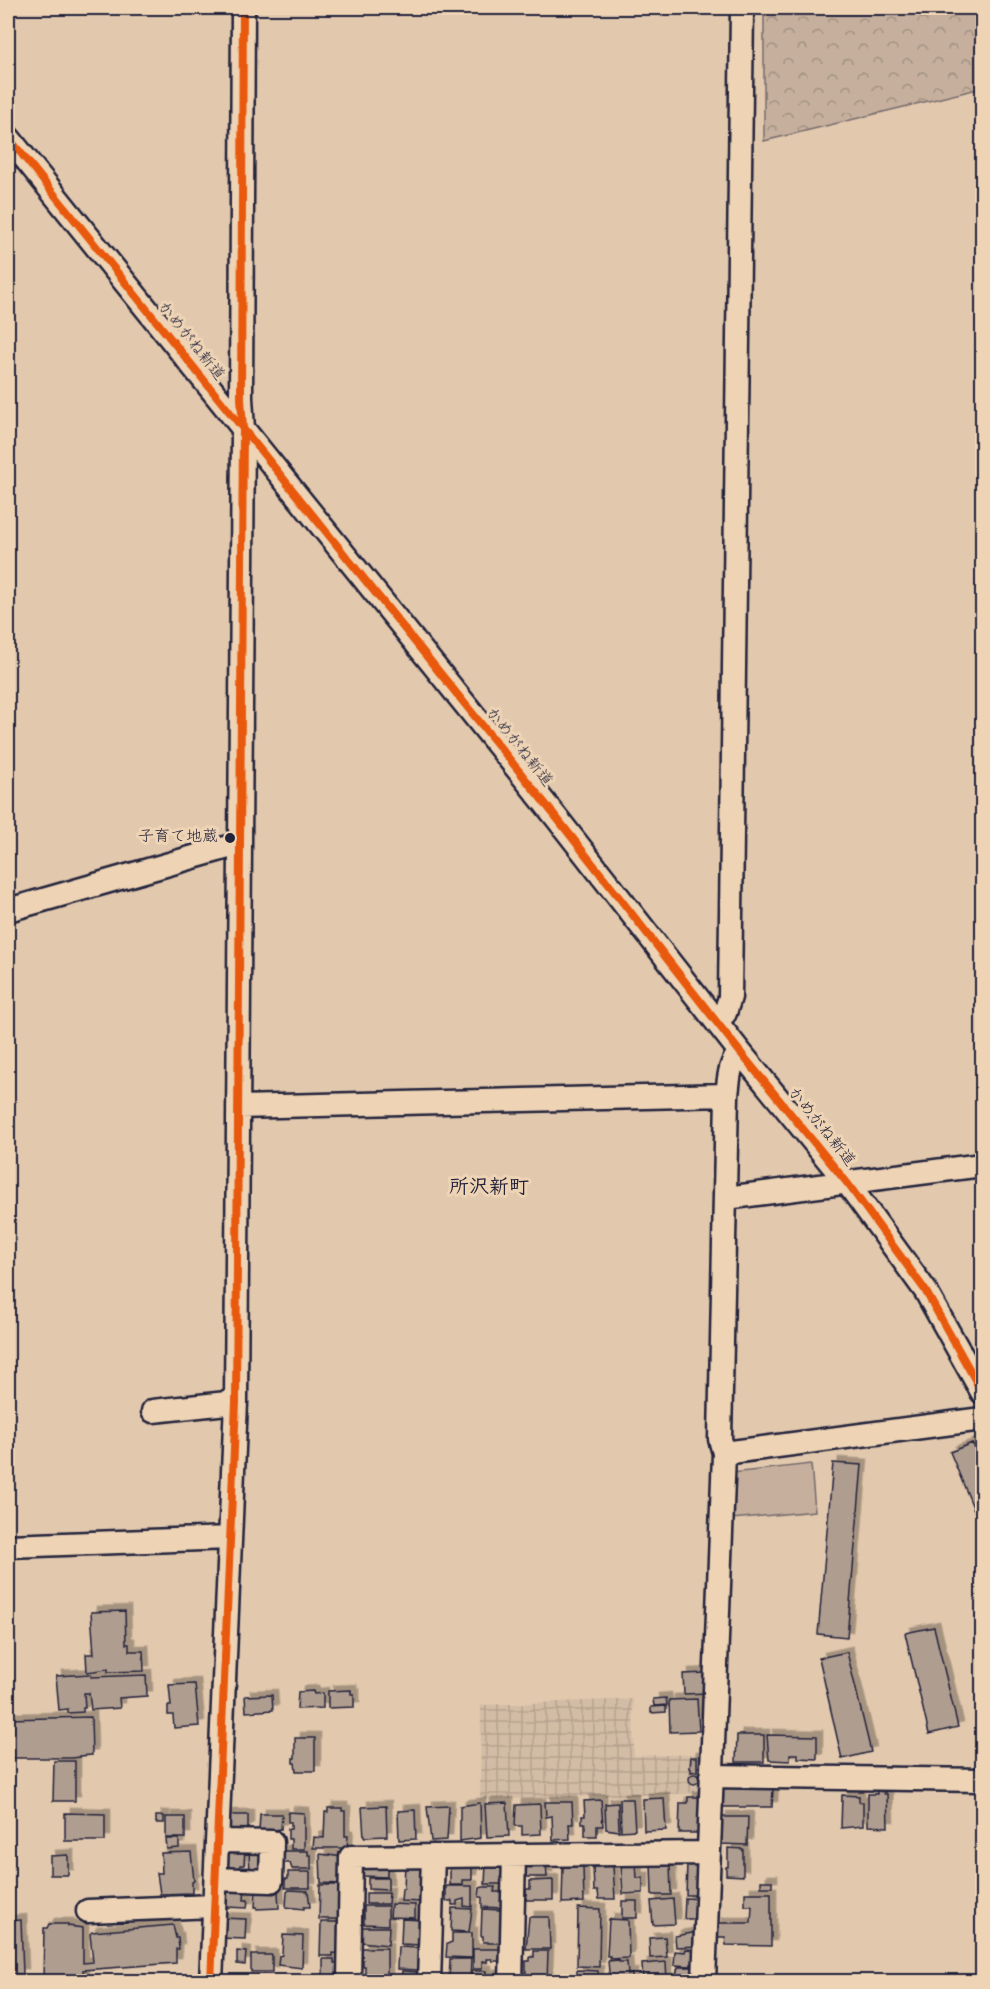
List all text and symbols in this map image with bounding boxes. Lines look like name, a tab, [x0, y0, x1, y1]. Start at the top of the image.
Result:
street label: かめがね新道	[152, 298, 228, 385]
street label: かめがね新道	[480, 704, 556, 791]
place label: 子育て地蔵	[138, 828, 218, 848]
marker: 子育て地蔵	[223, 831, 237, 845]
street label: かめがね新道	[782, 1084, 858, 1171]
district label: 所沢新町	[449, 1176, 529, 1201]

